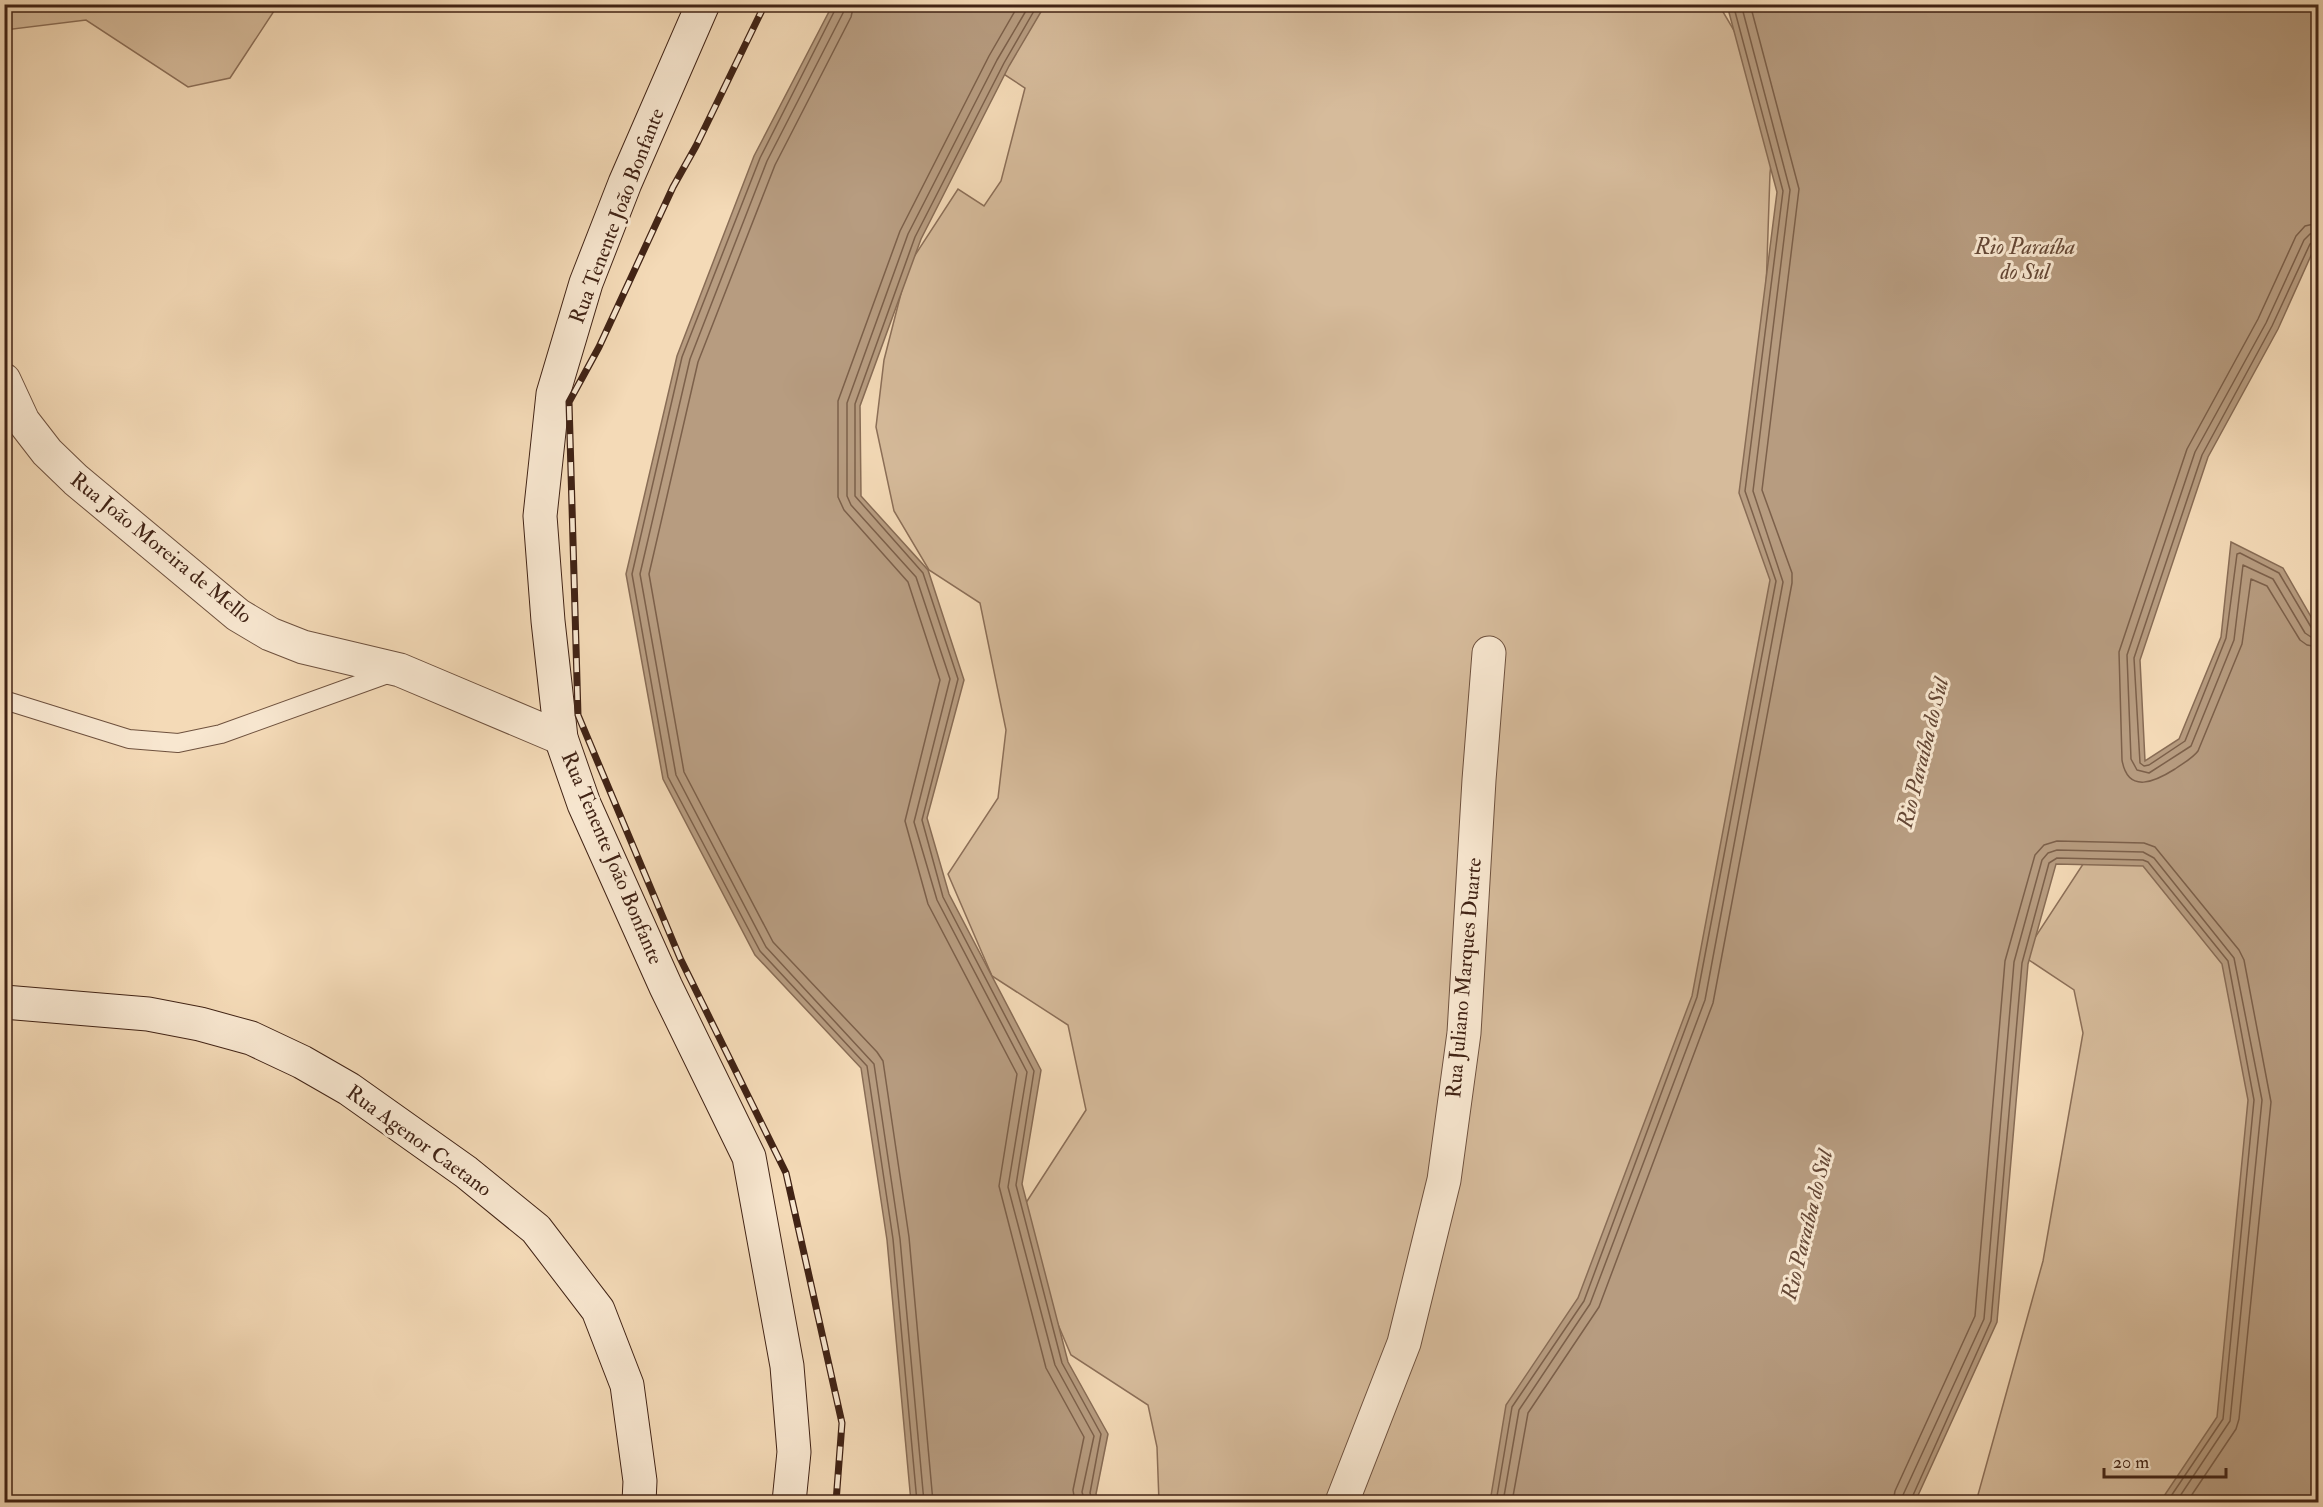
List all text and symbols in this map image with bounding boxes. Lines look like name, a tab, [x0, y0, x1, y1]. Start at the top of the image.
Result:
street label: Rua Tenente João Bonfante	[563, 104, 671, 328]
water label: Rio Paraíba do Sul	[1974, 233, 2075, 286]
street label: Rua João Moreira de Mello	[65, 466, 257, 630]
water label: Rio Paraíba do Sul	[1891, 673, 1956, 832]
street label: Rua Tenente João Bonfante	[555, 748, 669, 969]
street label: Rua Juliano Marques Duarte	[1440, 856, 1488, 1099]
street label: Rua Agenor Caetano	[341, 1079, 497, 1203]
water label: Rio Paraíba do Sul	[1775, 1145, 1840, 1304]
scale bar	[2104, 1441, 2226, 1479]
text: 20 m	[2113, 1451, 2149, 1474]

